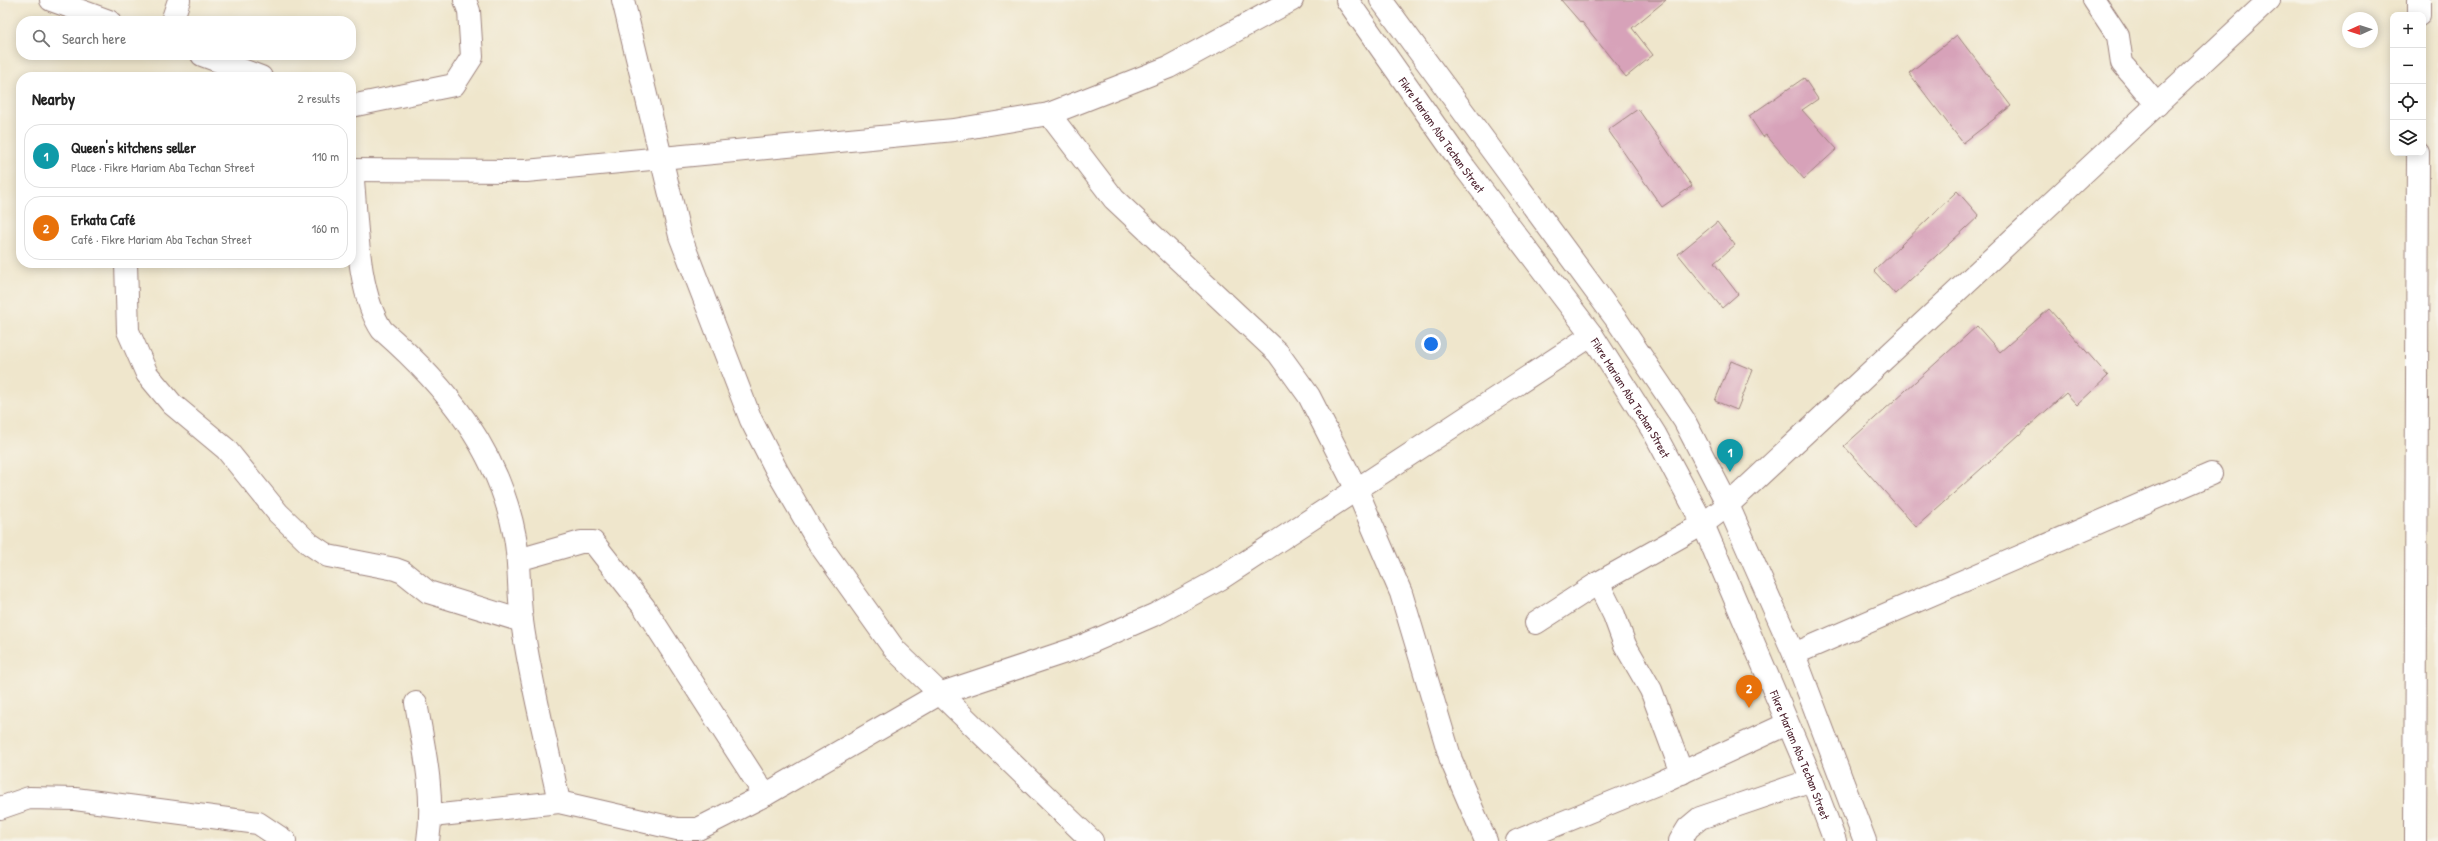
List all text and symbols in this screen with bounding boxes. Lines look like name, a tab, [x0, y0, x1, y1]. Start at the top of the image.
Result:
north arrow	[2342, 12, 2378, 48]
map controls	[2390, 12, 2426, 156]
button: +	[2390, 12, 2426, 48]
search box	[16, 16, 356, 60]
icon: search	[30, 27, 52, 49]
text: Search here	[62, 28, 126, 49]
button: −	[2390, 48, 2426, 84]
street label: Fikre Mariam Aba Techan Street	[1394, 73, 1490, 197]
button: locate	[2390, 84, 2426, 120]
text: Nearby	[32, 87, 75, 110]
text: 2 results	[298, 89, 340, 107]
button: layers	[2390, 120, 2426, 156]
text: Queen's kitchens seller	[71, 137, 196, 158]
text: 1	[44, 147, 48, 165]
text: 110 m	[312, 147, 339, 165]
text: Place · Fikre Mariam Aba Techan Street	[71, 158, 254, 176]
text: Erkata Café	[71, 209, 135, 230]
text: 2	[43, 219, 49, 237]
text: 160 m	[311, 219, 339, 237]
text: Café · Fikre Mariam Aba Techan Street	[71, 230, 251, 248]
street label: Fikre Mariam Aba Techan Street	[1587, 333, 1675, 462]
your location	[1421, 334, 1441, 354]
pin: 1	[1717, 439, 1743, 472]
pin: 2	[1736, 675, 1762, 708]
street label: Fikre Mariam Aba Techan Street	[1766, 687, 1835, 823]

